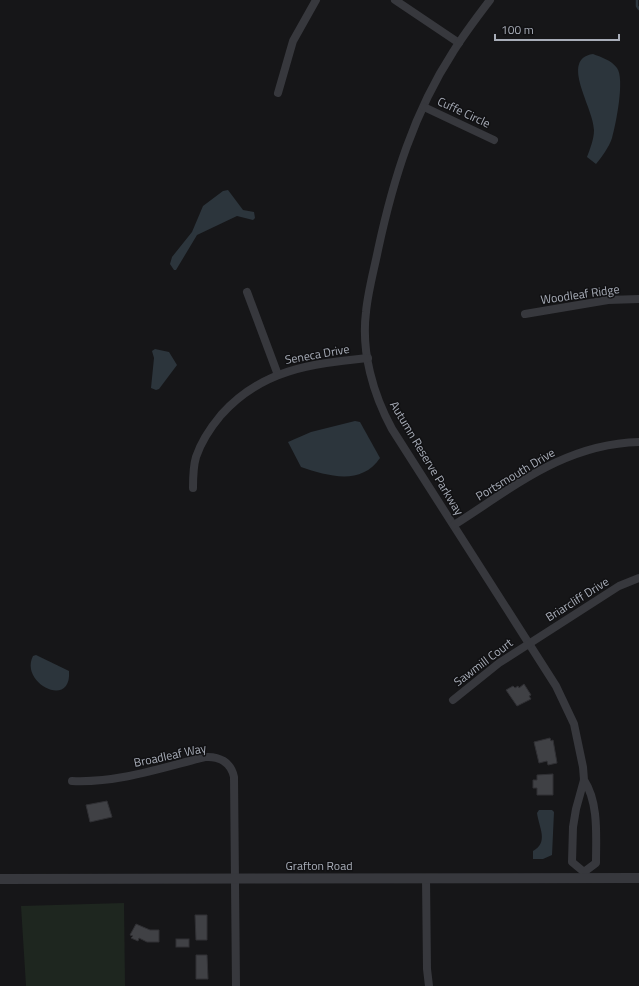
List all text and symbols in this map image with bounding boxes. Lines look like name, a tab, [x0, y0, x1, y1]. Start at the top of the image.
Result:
scale bar	[495, 16, 619, 42]
text: 100 m	[501, 20, 534, 39]
street label: Cuffe Circle	[434, 91, 494, 133]
street label: Woodleaf Ridge	[539, 279, 621, 309]
street label: Seneca Drive	[283, 339, 351, 369]
street label: Autumn Reserve Parkway	[385, 397, 469, 519]
street label: Portsmouth Drive	[472, 443, 558, 505]
street label: Briarcliff Drive	[542, 572, 612, 626]
street label: Sawmill Court	[449, 633, 517, 691]
street label: Broadleaf Way	[132, 738, 208, 772]
street label: Grafton Road	[285, 856, 353, 875]

